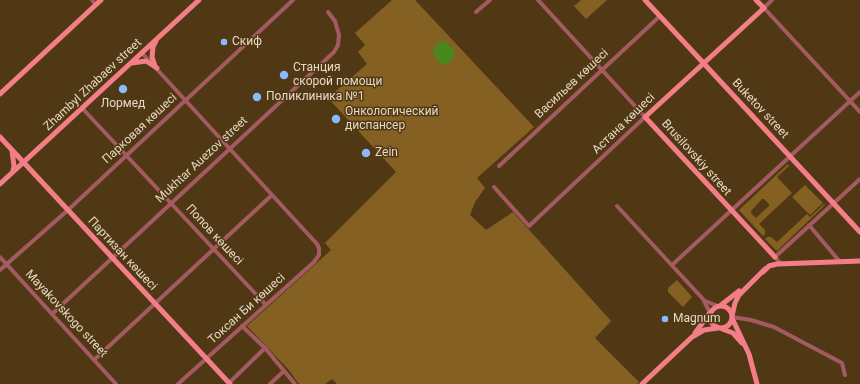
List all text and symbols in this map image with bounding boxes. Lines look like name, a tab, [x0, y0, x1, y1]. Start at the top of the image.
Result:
place label: Скиф	[232, 35, 262, 49]
street label: Zhambyl Zhabaev street	[41, 36, 145, 134]
marker: Скиф	[219, 37, 229, 47]
street label: Васильев көшесі	[532, 46, 612, 122]
place label: Станция скорой помощи	[293, 61, 382, 89]
marker: Станция скорой помощи	[278, 69, 290, 81]
street label: Buketov street	[729, 76, 791, 142]
marker: Лормед	[117, 83, 129, 95]
place label: Поликлиника №1	[266, 90, 364, 104]
street label: Парковая көшесі	[100, 91, 180, 167]
marker: Поликлиника №1	[251, 91, 263, 103]
street label: Астана көшесі	[590, 91, 658, 157]
place label: Лормед	[101, 97, 145, 111]
place label: Онкологический диспансер	[345, 105, 439, 133]
marker: Онкологический диспансер	[330, 113, 342, 125]
street label: Mukhtar Auezov street	[153, 114, 251, 206]
street label: Brusilovskiy street	[658, 117, 734, 199]
place label: Zein	[375, 146, 398, 160]
marker: Zein	[360, 147, 372, 159]
street label: Попов көшесі	[182, 202, 246, 268]
street label: Партизан көшесі	[84, 214, 160, 294]
street label: Mayakovskogo street	[22, 267, 110, 361]
street label: Токсан Би көшесі	[206, 271, 288, 347]
place label: Magnum	[673, 312, 721, 326]
marker: Magnum	[660, 314, 670, 324]

